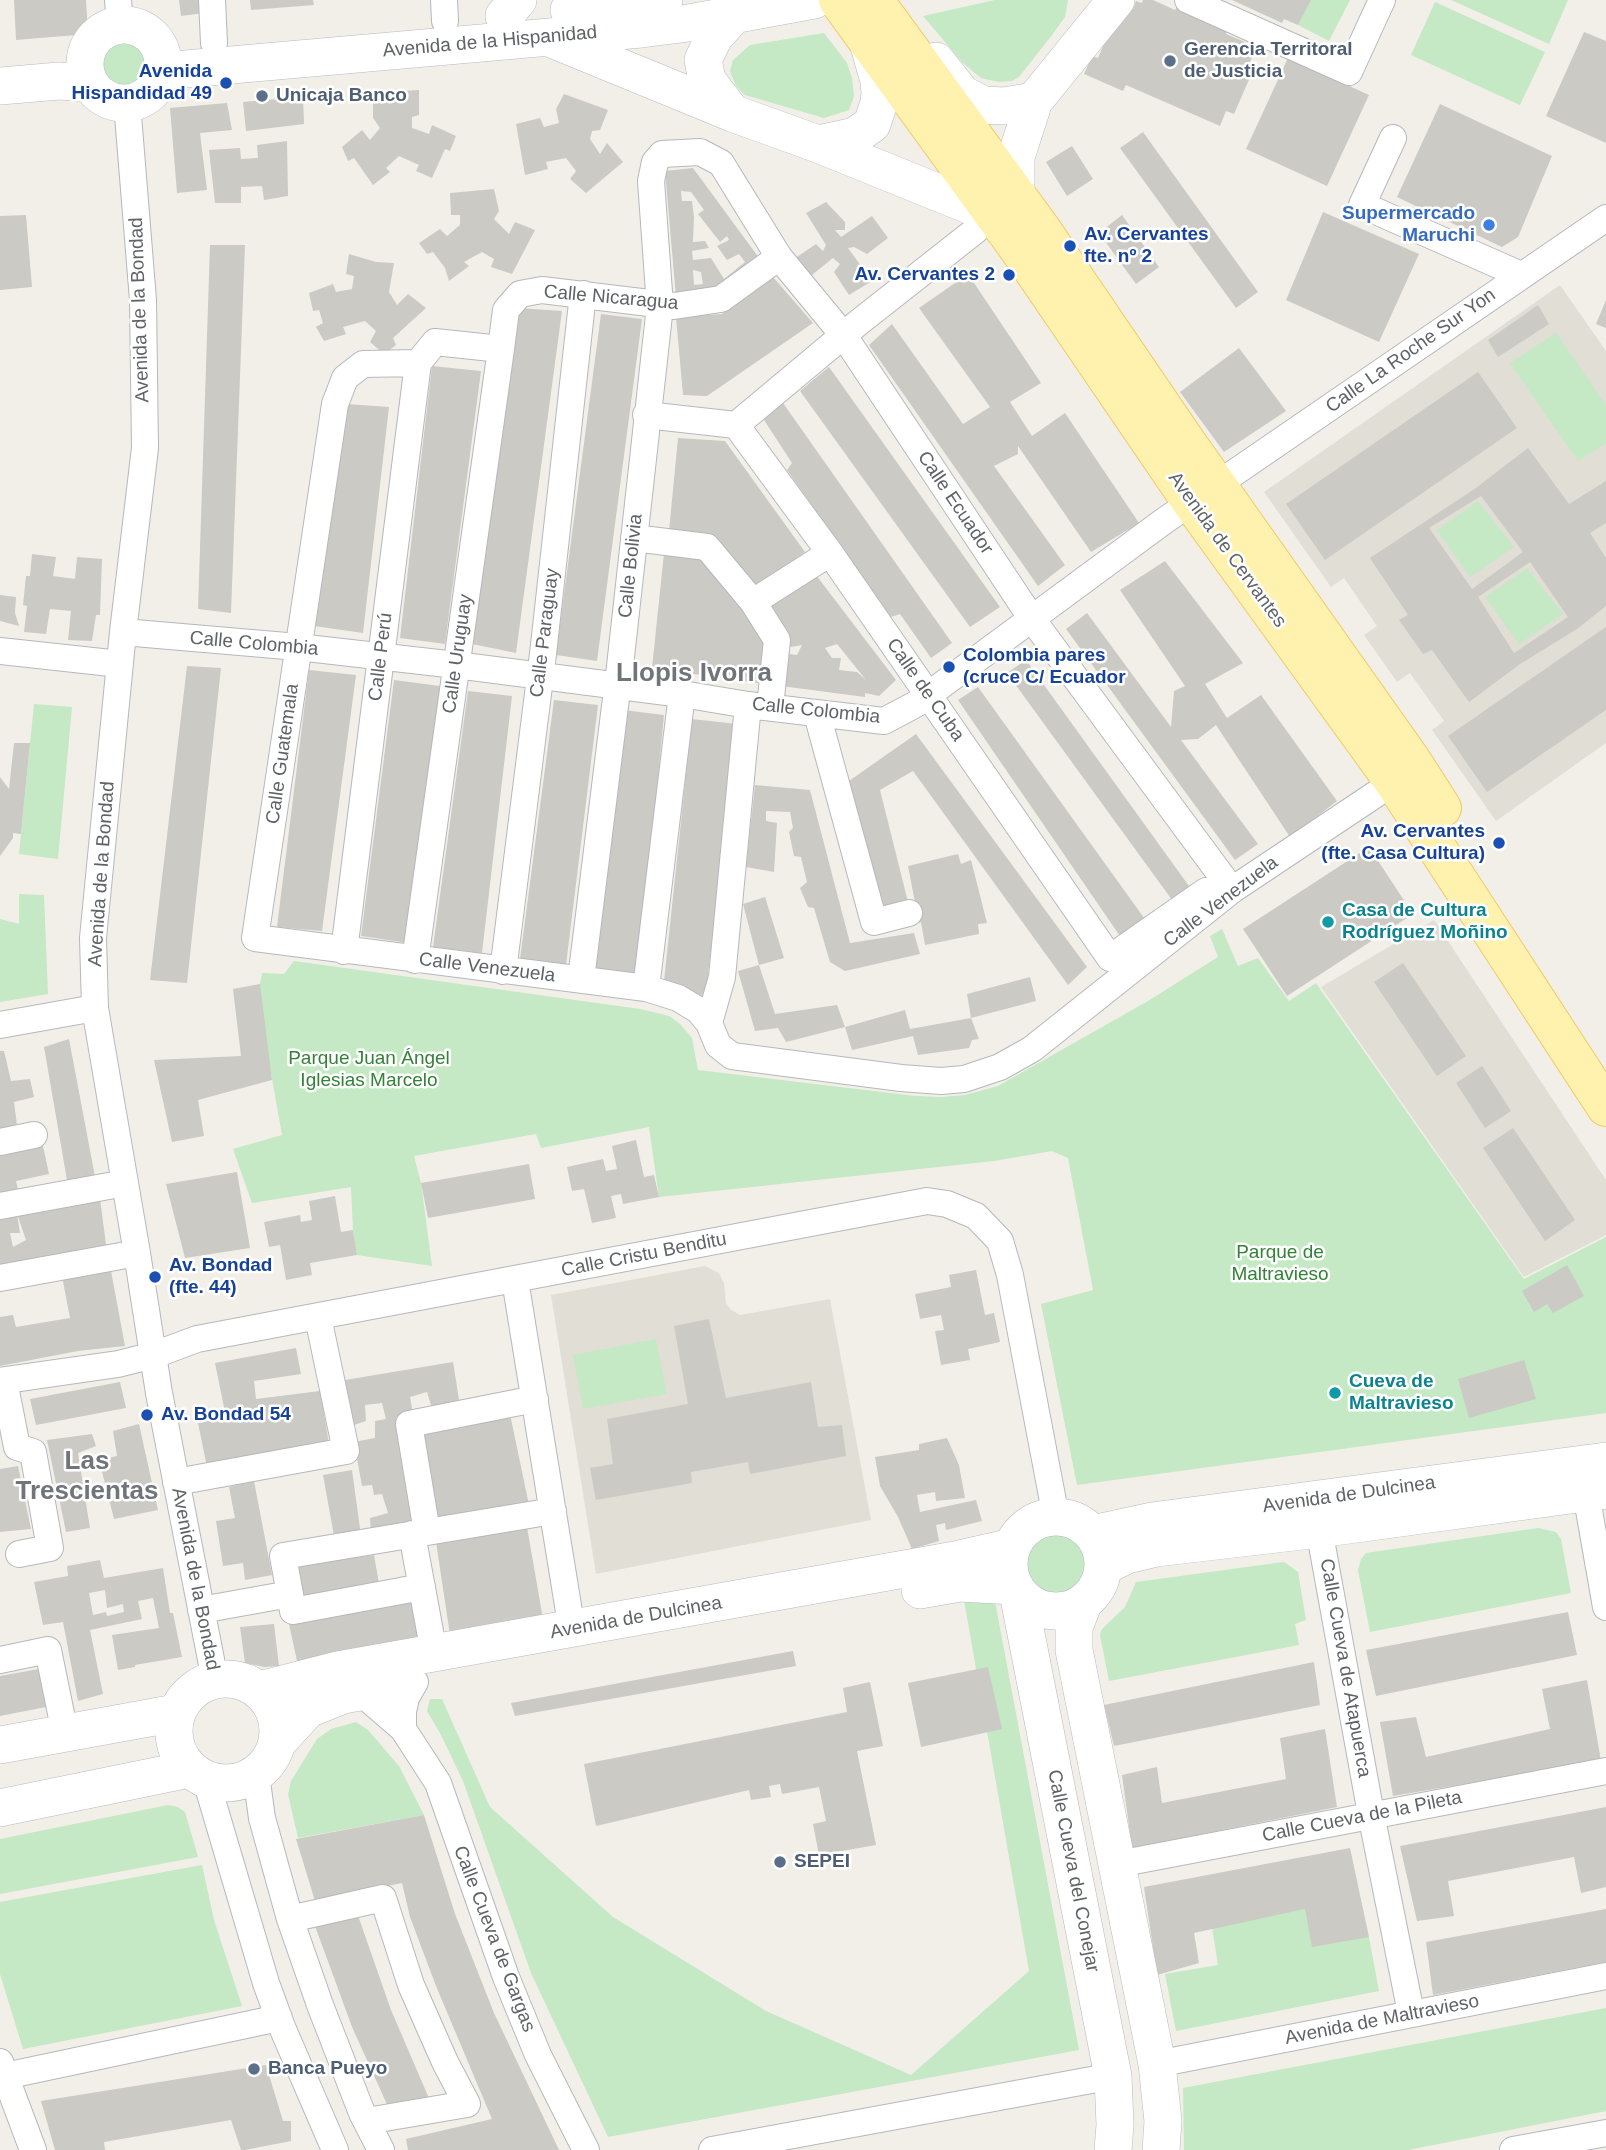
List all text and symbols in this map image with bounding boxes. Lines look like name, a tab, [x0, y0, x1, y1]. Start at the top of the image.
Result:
street label: Avenida de la Hispanidad	[382, 21, 598, 63]
place label: Gerencia Territoral de Justicia	[1184, 39, 1353, 83]
marker: Gerencia Territoral de Justicia	[1162, 53, 1178, 69]
place label: Avenida Hispandidad 49	[72, 61, 212, 105]
marker: Avenida Hispandidad 49	[218, 75, 234, 91]
place label: Unicaja Banco	[276, 85, 407, 107]
marker: Unicaja Banco	[254, 88, 270, 104]
place label: Supermercado Maruchi	[1342, 203, 1475, 247]
street label: Avenida de la Bondad	[125, 217, 155, 403]
marker: Supermercado Maruchi	[1481, 217, 1497, 233]
place label: Av. Cervantes fte. nº 2	[1084, 224, 1209, 268]
marker: Av. Cervantes fte. nº 2	[1062, 238, 1078, 254]
place label: Av. Cervantes 2	[855, 264, 995, 286]
marker: Av. Cervantes 2	[1001, 267, 1017, 283]
street label: Calle Nicaragua	[543, 281, 679, 315]
street label: Calle La Roche Sur Yon	[1322, 284, 1500, 418]
street label: Calle Ecuador	[912, 447, 998, 559]
street label: Avenida de Cervantes	[1163, 468, 1291, 632]
street label: Calle Bolivia	[614, 513, 648, 619]
street label: Calle Paraguay	[526, 567, 564, 699]
street label: Calle Uruguay	[438, 593, 478, 715]
street label: Calle Perú	[364, 612, 398, 702]
street label: Calle Colombia	[189, 627, 319, 661]
street label: Calle de Cuba	[881, 634, 969, 746]
place label: Colombia pares (cruce C/ Ecuador	[963, 645, 1126, 689]
district label: Llopis Ivorra	[616, 658, 772, 690]
marker: Colombia pares (cruce C/ Ecuador	[941, 659, 957, 675]
street label: Calle Guatemala	[262, 682, 304, 826]
street label: Calle Colombia	[751, 693, 881, 729]
street label: Avenida de la Bondad	[84, 781, 120, 967]
place label: Av. Cervantes (fte. Casa Cultura)	[1321, 821, 1485, 865]
marker: Av. Cervantes (fte. Casa Cultura)	[1491, 835, 1507, 851]
street label: Calle Venezuela	[1159, 852, 1283, 952]
place label: Casa de Cultura Rodríguez Moñino	[1342, 900, 1508, 944]
marker: Casa de Cultura Rodríguez Moñino	[1320, 914, 1336, 930]
street label: Calle Venezuela	[417, 948, 557, 988]
park label: Parque Juan Ángel Iglesias Marcelo	[288, 1048, 450, 1092]
street label: Calle Cristu Benditu	[559, 1228, 729, 1282]
park label: Parque de Maltravieso	[1231, 1242, 1329, 1286]
place label: Av. Bondad (fte. 44)	[169, 1255, 272, 1299]
marker: Av. Bondad (fte. 44)	[147, 1269, 163, 1285]
place label: Cueva de Maltravieso	[1349, 1371, 1454, 1415]
marker: Cueva de Maltravieso	[1327, 1385, 1343, 1401]
place label: Av. Bondad 54	[161, 1404, 291, 1426]
marker: Av. Bondad 54	[139, 1407, 155, 1423]
district label: Las Trescientas	[15, 1446, 159, 1508]
street label: Avenida de Dulcinea	[1261, 1472, 1437, 1518]
street label: Avenida de la Bondad	[166, 1486, 224, 1672]
street label: Calle Cueva de Atapuerca	[1315, 1557, 1375, 1779]
street label: Avenida de Dulcinea	[548, 1592, 724, 1644]
street label: Calle Cueva del Conejar	[1042, 1768, 1104, 1974]
street label: Calle Cueva de la Pileta	[1260, 1786, 1464, 1848]
street label: Calle Cueva de Gargas	[448, 1843, 540, 2035]
place label: SEPEI	[794, 1851, 850, 1873]
marker: SEPEI	[772, 1854, 788, 1870]
street label: Avenida de Maltravieso	[1283, 1990, 1481, 2050]
place label: Banca Pueyo	[268, 2058, 387, 2080]
marker: Banca Pueyo	[246, 2061, 262, 2077]

